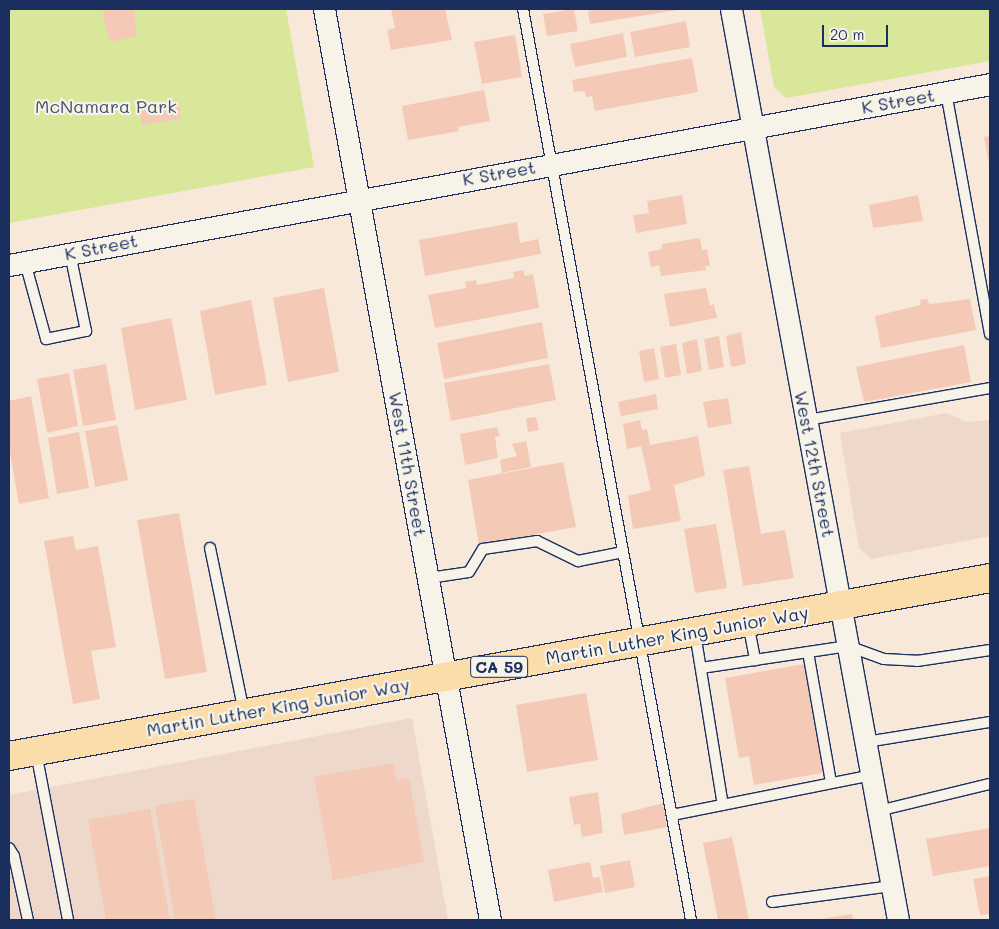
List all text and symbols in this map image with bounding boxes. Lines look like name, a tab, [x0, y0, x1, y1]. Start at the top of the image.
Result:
scale bar	[824, 15, 890, 47]
text: 20 m	[830, 24, 864, 44]
street label: K Street	[860, 84, 936, 118]
park label: McNamara Park	[35, 95, 177, 117]
street label: K Street	[461, 156, 537, 190]
street label: K Street	[63, 229, 139, 265]
street label: West 12th Street	[790, 389, 840, 539]
street label: West 11th Street	[385, 390, 431, 538]
street label: Martin Luther King Junior Way	[544, 601, 810, 669]
road number: CA 59	[469, 654, 529, 680]
street label: Martin Luther King Junior Way	[145, 673, 411, 741]

